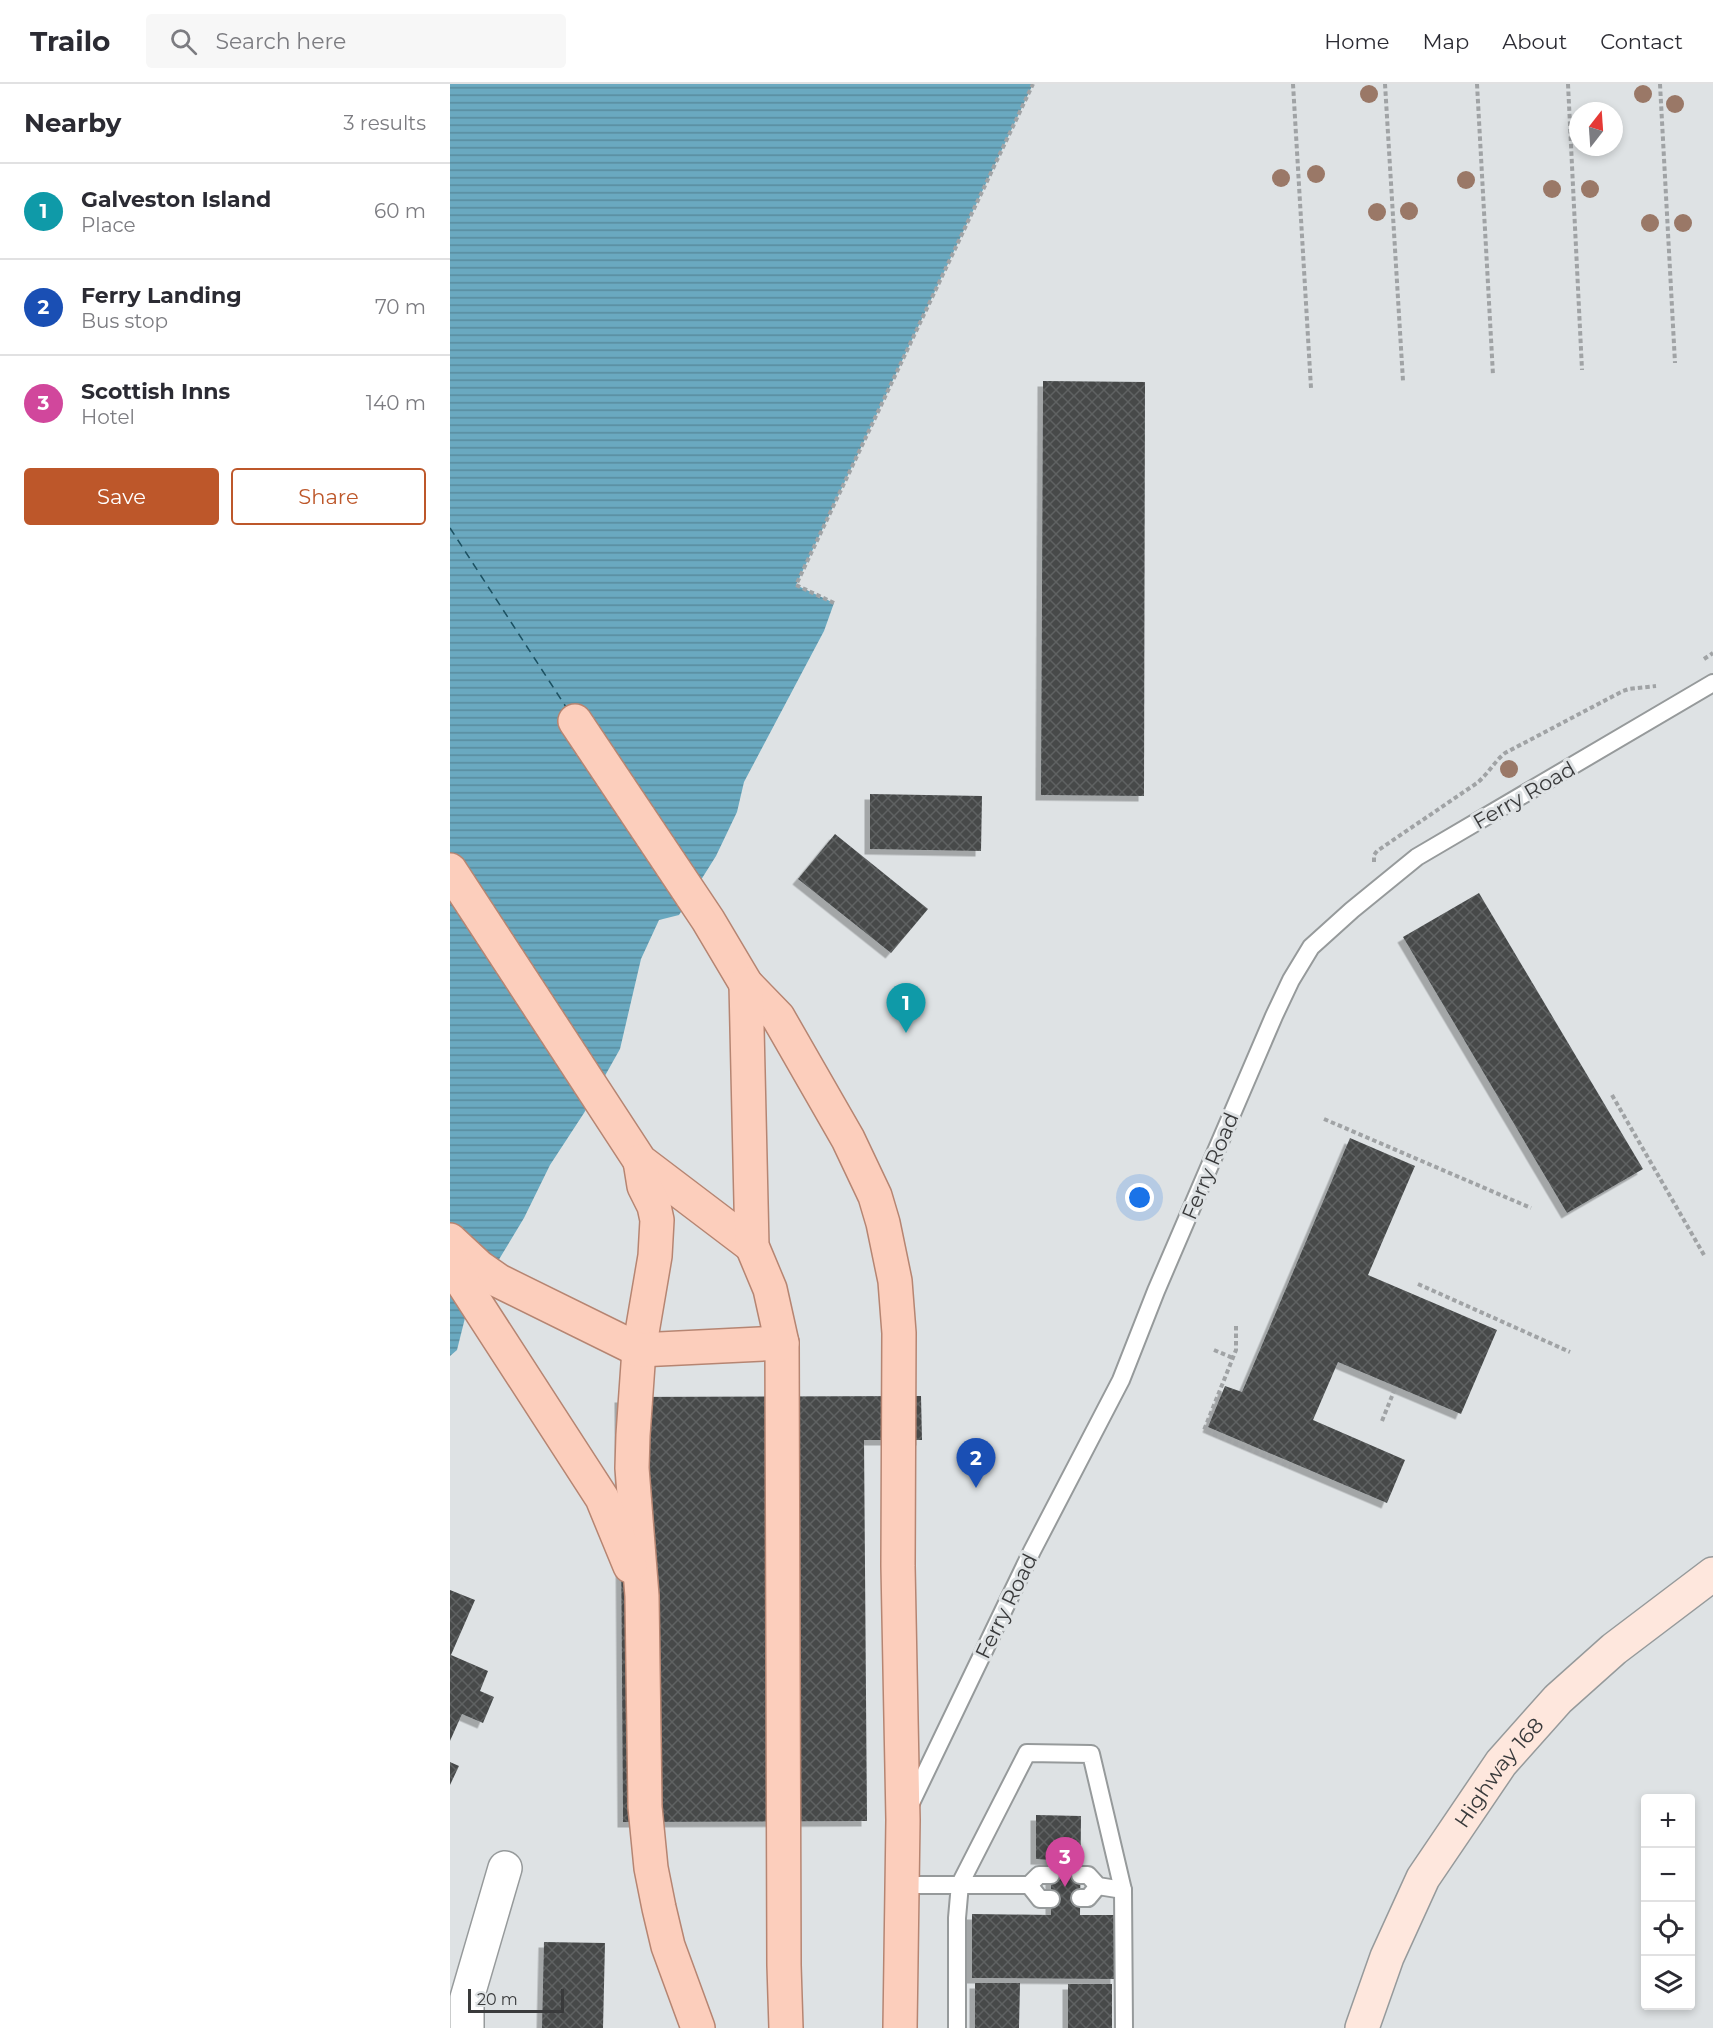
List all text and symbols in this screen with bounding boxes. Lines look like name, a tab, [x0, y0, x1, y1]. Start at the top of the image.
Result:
search box	[146, 14, 566, 68]
text: Trailo	[30, 24, 110, 58]
icon: search	[167, 25, 200, 58]
text: Search here	[215, 28, 346, 55]
text: Home	[1324, 29, 1389, 54]
text: Map	[1422, 29, 1469, 54]
text: About	[1502, 29, 1567, 54]
text: Contact	[1600, 29, 1683, 54]
north arrow	[1569, 102, 1623, 156]
text: Nearby	[24, 107, 121, 139]
text: 3 results	[343, 111, 426, 135]
text: Galveston Island	[81, 186, 271, 213]
text: 1	[40, 199, 47, 223]
text: 60 m	[374, 199, 426, 223]
text: Place	[81, 213, 136, 237]
text: Ferry Landing	[81, 282, 242, 309]
text: 2	[38, 295, 49, 319]
text: 70 m	[375, 295, 426, 319]
text: Bus stop	[81, 309, 168, 333]
text: Scottish Inns	[81, 378, 230, 405]
text: 3	[38, 391, 49, 415]
text: 140 m	[366, 391, 426, 415]
text: Hotel	[81, 405, 135, 429]
button: Save	[24, 468, 219, 525]
button: Share	[231, 468, 426, 525]
street label: Ferry Road	[1468, 756, 1580, 834]
pin: 1	[886, 984, 926, 1033]
street label: Ferry Road	[1176, 1109, 1244, 1223]
your location	[1125, 1183, 1154, 1212]
pin: 2	[956, 1438, 996, 1488]
street label: Ferry Road	[970, 1549, 1042, 1663]
street label: Highway 168	[1449, 1712, 1548, 1832]
map controls	[1641, 1794, 1695, 2010]
button: +	[1641, 1794, 1695, 1848]
pin: 3	[1046, 1838, 1084, 1887]
button: −	[1641, 1848, 1695, 1902]
button: locate	[1641, 1902, 1695, 1956]
button: layers	[1641, 1956, 1695, 2010]
scale bar	[468, 1986, 564, 2014]
text: 20 m	[477, 1990, 518, 2009]

